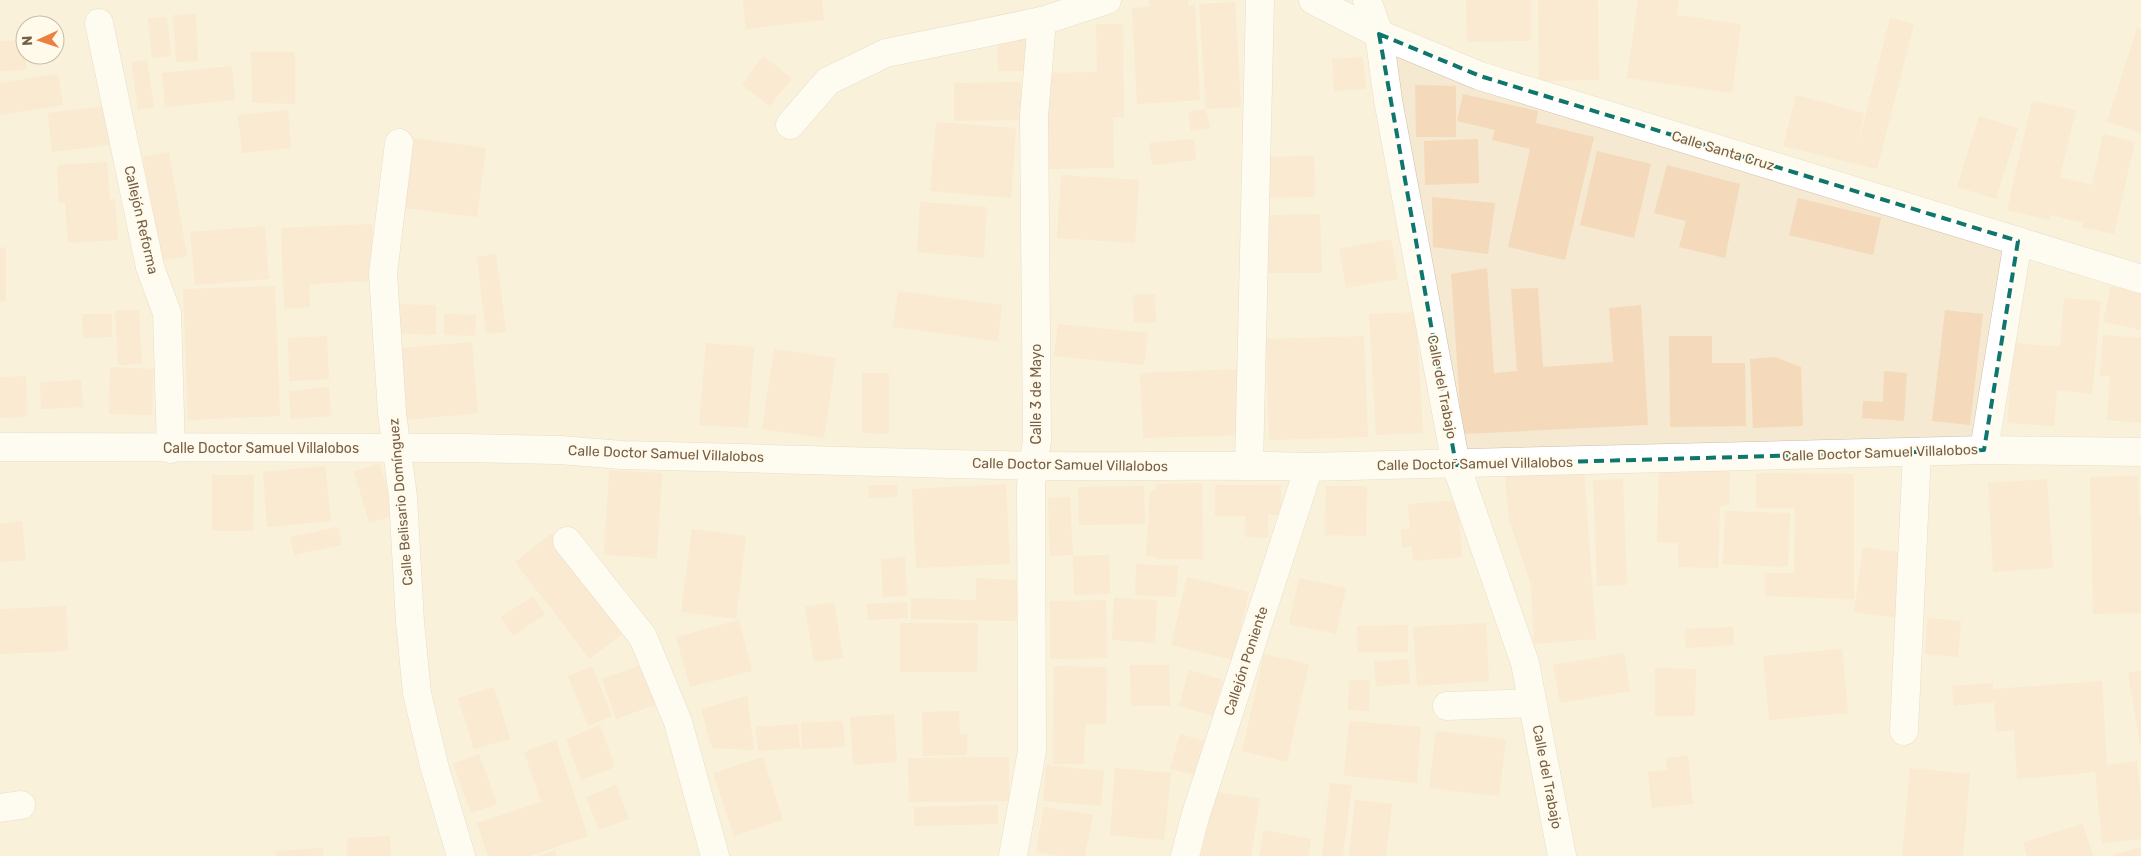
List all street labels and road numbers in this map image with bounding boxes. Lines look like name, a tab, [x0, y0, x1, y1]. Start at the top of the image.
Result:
street label: Calle Santa Cruz	[1669, 127, 1777, 175]
street label: Callejón Reforma	[120, 164, 162, 276]
street label: Calle del Trabajo	[1424, 334, 1460, 440]
street label: Calle 3 de Mayo	[1028, 344, 1045, 444]
street label: Calle Belisario Domínguez	[385, 418, 417, 586]
street label: Calle Doctor Samuel Villalobos	[163, 440, 359, 457]
street label: Calle Doctor Samuel Villalobos	[1782, 441, 1978, 465]
street label: Calle Doctor Samuel Villalobos	[568, 442, 764, 466]
street label: Calle Doctor Samuel Villalobos	[1377, 454, 1573, 474]
street label: Calle Doctor Samuel Villalobos	[972, 455, 1168, 475]
street label: Callejón Poniente	[1220, 604, 1272, 718]
street label: Calle del Trabajo	[1529, 724, 1565, 830]

